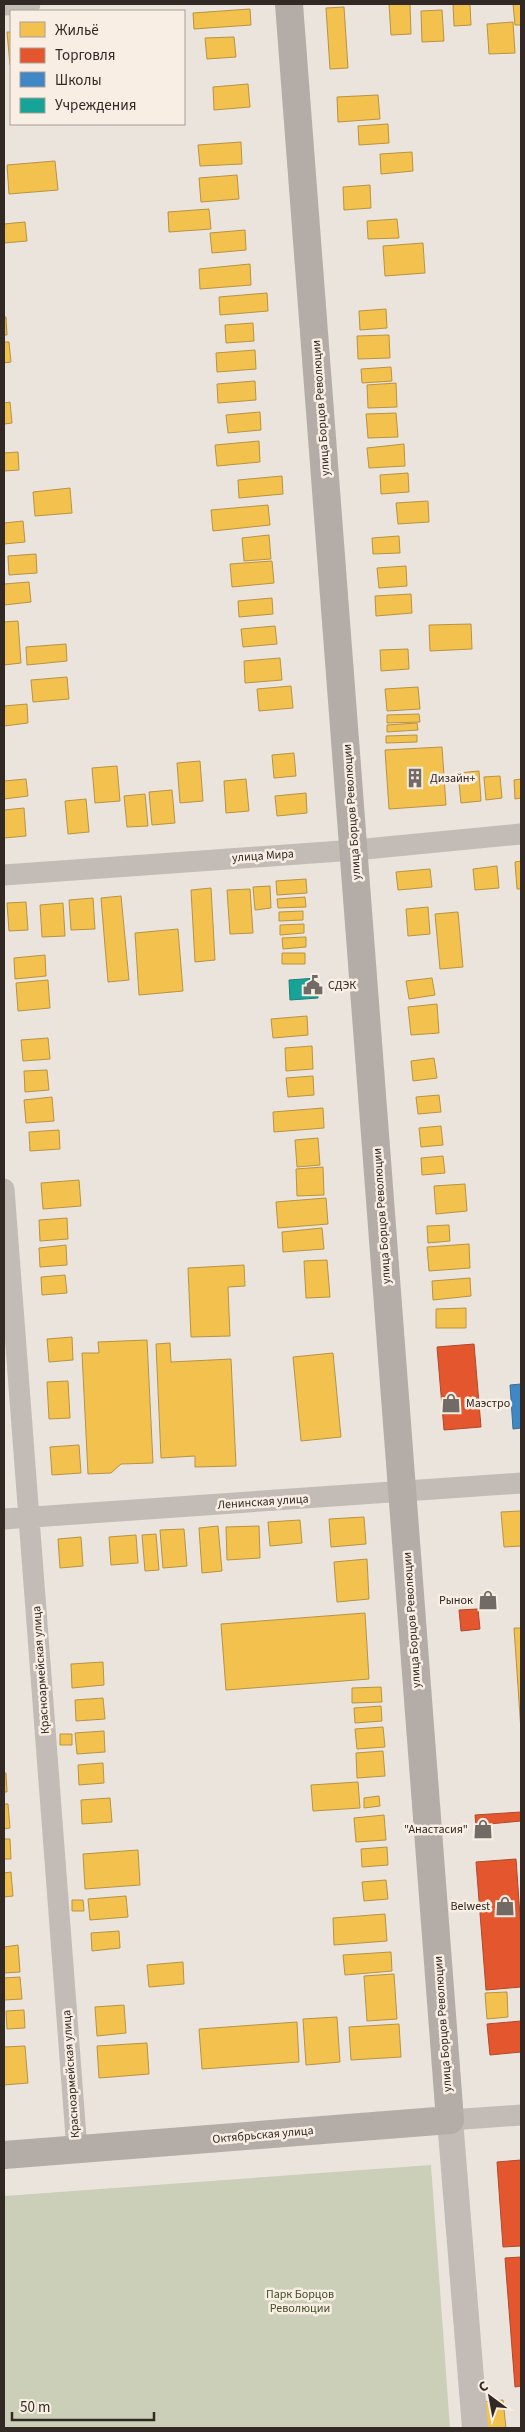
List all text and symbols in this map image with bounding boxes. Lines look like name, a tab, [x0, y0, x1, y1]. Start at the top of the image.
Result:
legend	[10, 10, 185, 125]
text: Жильё	[55, 20, 99, 41]
text: Торговля	[55, 45, 115, 66]
text: Школы	[55, 70, 102, 91]
text: Учреждения	[55, 95, 136, 116]
street label: улица Борцов Революции	[308, 339, 334, 477]
street label: улица Борцов Революции	[339, 743, 365, 881]
building icon: Дизайн+	[404, 767, 426, 789]
place label: Дизайн+	[430, 770, 476, 787]
street label: улица Мира	[232, 845, 294, 867]
public building icon: СДЭК	[302, 974, 324, 996]
place label: СДЭК	[328, 977, 356, 994]
street label: улица Борцов Революции	[369, 1147, 395, 1285]
shop icon: Маэстро	[440, 1392, 462, 1414]
place label: Маэстро	[466, 1395, 510, 1412]
street label: Ленинская улица	[217, 1490, 309, 1514]
street label: улица Борцов Революции	[399, 1551, 425, 1689]
shop icon: Рынок	[477, 1589, 499, 1611]
place label: Рынок	[439, 1592, 473, 1609]
street label: Красноармейская улица	[28, 1605, 54, 1735]
shop icon: "Анастасия"	[472, 1818, 494, 1840]
place label: "Анастасия"	[404, 1821, 468, 1838]
shop icon: Belwest	[494, 1895, 516, 1917]
place label: Belwest	[451, 1898, 490, 1915]
street label: улица Борцов Революции	[430, 1955, 456, 2093]
street label: Красноармейская улица	[58, 2009, 84, 2139]
street label: Октябрьская улица	[212, 2122, 314, 2148]
park label: Парк Борцов Революции	[266, 2286, 334, 2317]
north arrow	[465, 2372, 515, 2422]
text: С	[475, 2376, 492, 2397]
scale bar	[12, 2390, 155, 2422]
text: 50 m	[20, 2397, 50, 2418]

